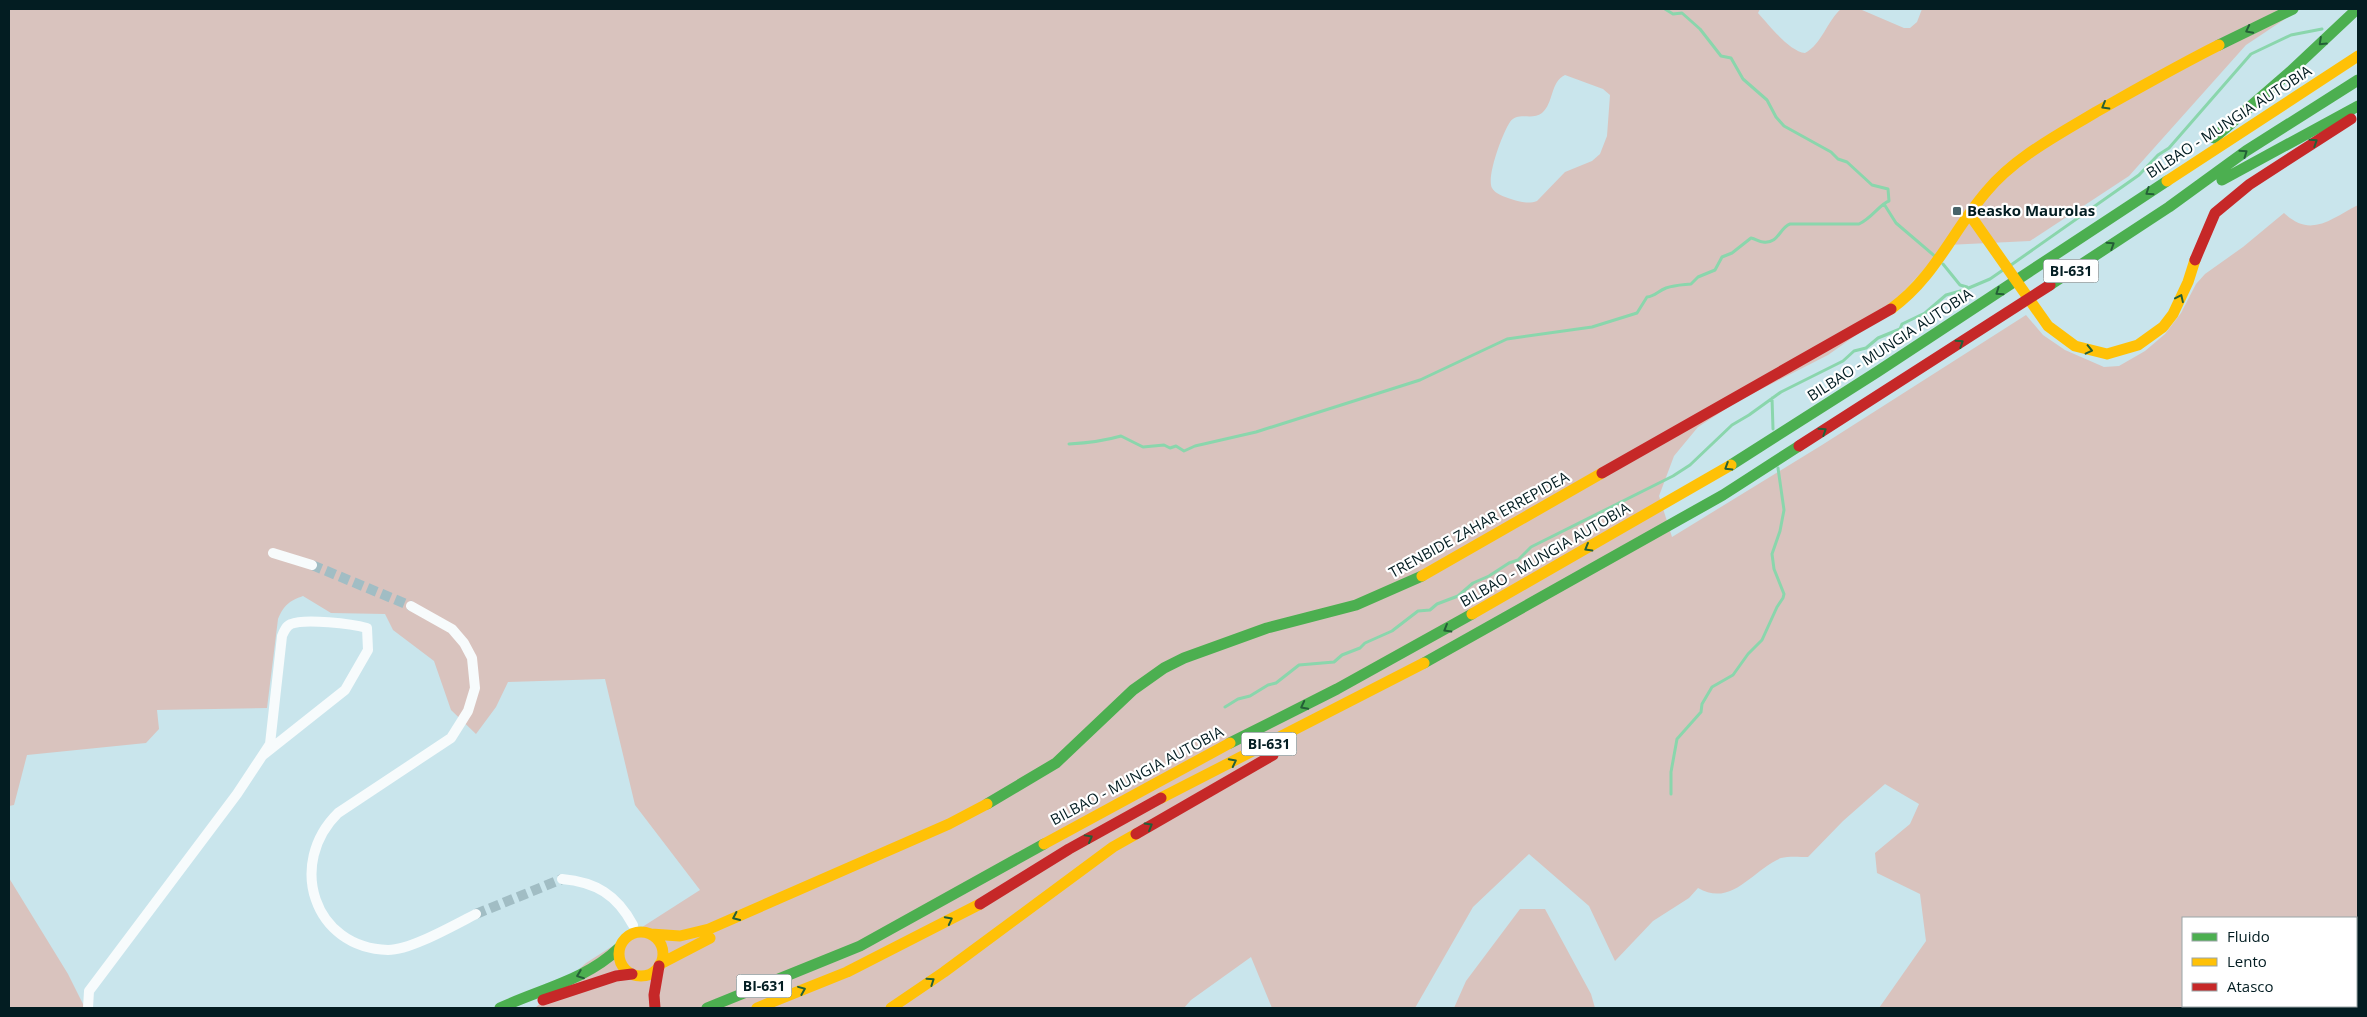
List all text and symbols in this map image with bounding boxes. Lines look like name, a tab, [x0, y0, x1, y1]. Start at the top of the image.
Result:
one-way arrow	[2245, 24, 2254, 34]
one-way arrow	[2318, 37, 2327, 46]
street label: BILBAO - MUNGIA AUTOBIA	[2142, 60, 2315, 182]
one-way arrow	[2102, 100, 2111, 110]
one-way arrow	[2309, 139, 2318, 149]
one-way arrow	[2238, 150, 2248, 159]
one-way arrow	[2145, 186, 2155, 195]
place label: Beasko Maurolas	[1967, 200, 2095, 220]
marker: Beasko Maurolas	[1951, 205, 1963, 217]
one-way arrow	[2105, 242, 2114, 251]
road number: BI-631	[2044, 260, 2098, 282]
street label: BILBAO - MUNGIA AUTOBIA	[1803, 283, 1976, 405]
one-way arrow	[1995, 285, 2004, 295]
one-way arrow	[2174, 295, 2184, 304]
one-way arrow	[1954, 340, 1963, 350]
one-way arrow	[2085, 344, 2094, 355]
one-way arrow	[1817, 428, 1826, 437]
one-way arrow	[1725, 460, 1734, 470]
street label: TRENBIDE ZAHAR ERREPIDEA	[1385, 466, 1573, 582]
street label: BILBAO - MUNGIA AUTOBIA	[1456, 497, 1634, 611]
one-way arrow	[1584, 542, 1593, 552]
one-way arrow	[1443, 623, 1452, 633]
one-way arrow	[1300, 700, 1309, 710]
street label: BILBAO - MUNGIA AUTOBIA	[1047, 721, 1227, 829]
road number: BI-631	[1242, 732, 1296, 756]
one-way arrow	[1227, 758, 1236, 768]
one-way arrow	[1144, 822, 1153, 832]
one-way arrow	[1084, 834, 1093, 844]
one-way arrow	[732, 910, 741, 921]
one-way arrow	[944, 916, 953, 926]
legend	[2182, 917, 2357, 1007]
text: Fluido	[2227, 926, 2270, 946]
text: Lento	[2227, 951, 2267, 971]
one-way arrow	[576, 969, 585, 980]
road number: BI-631	[736, 974, 792, 998]
text: Atasco	[2227, 976, 2274, 996]
one-way arrow	[925, 978, 935, 987]
one-way arrow	[798, 986, 806, 996]

